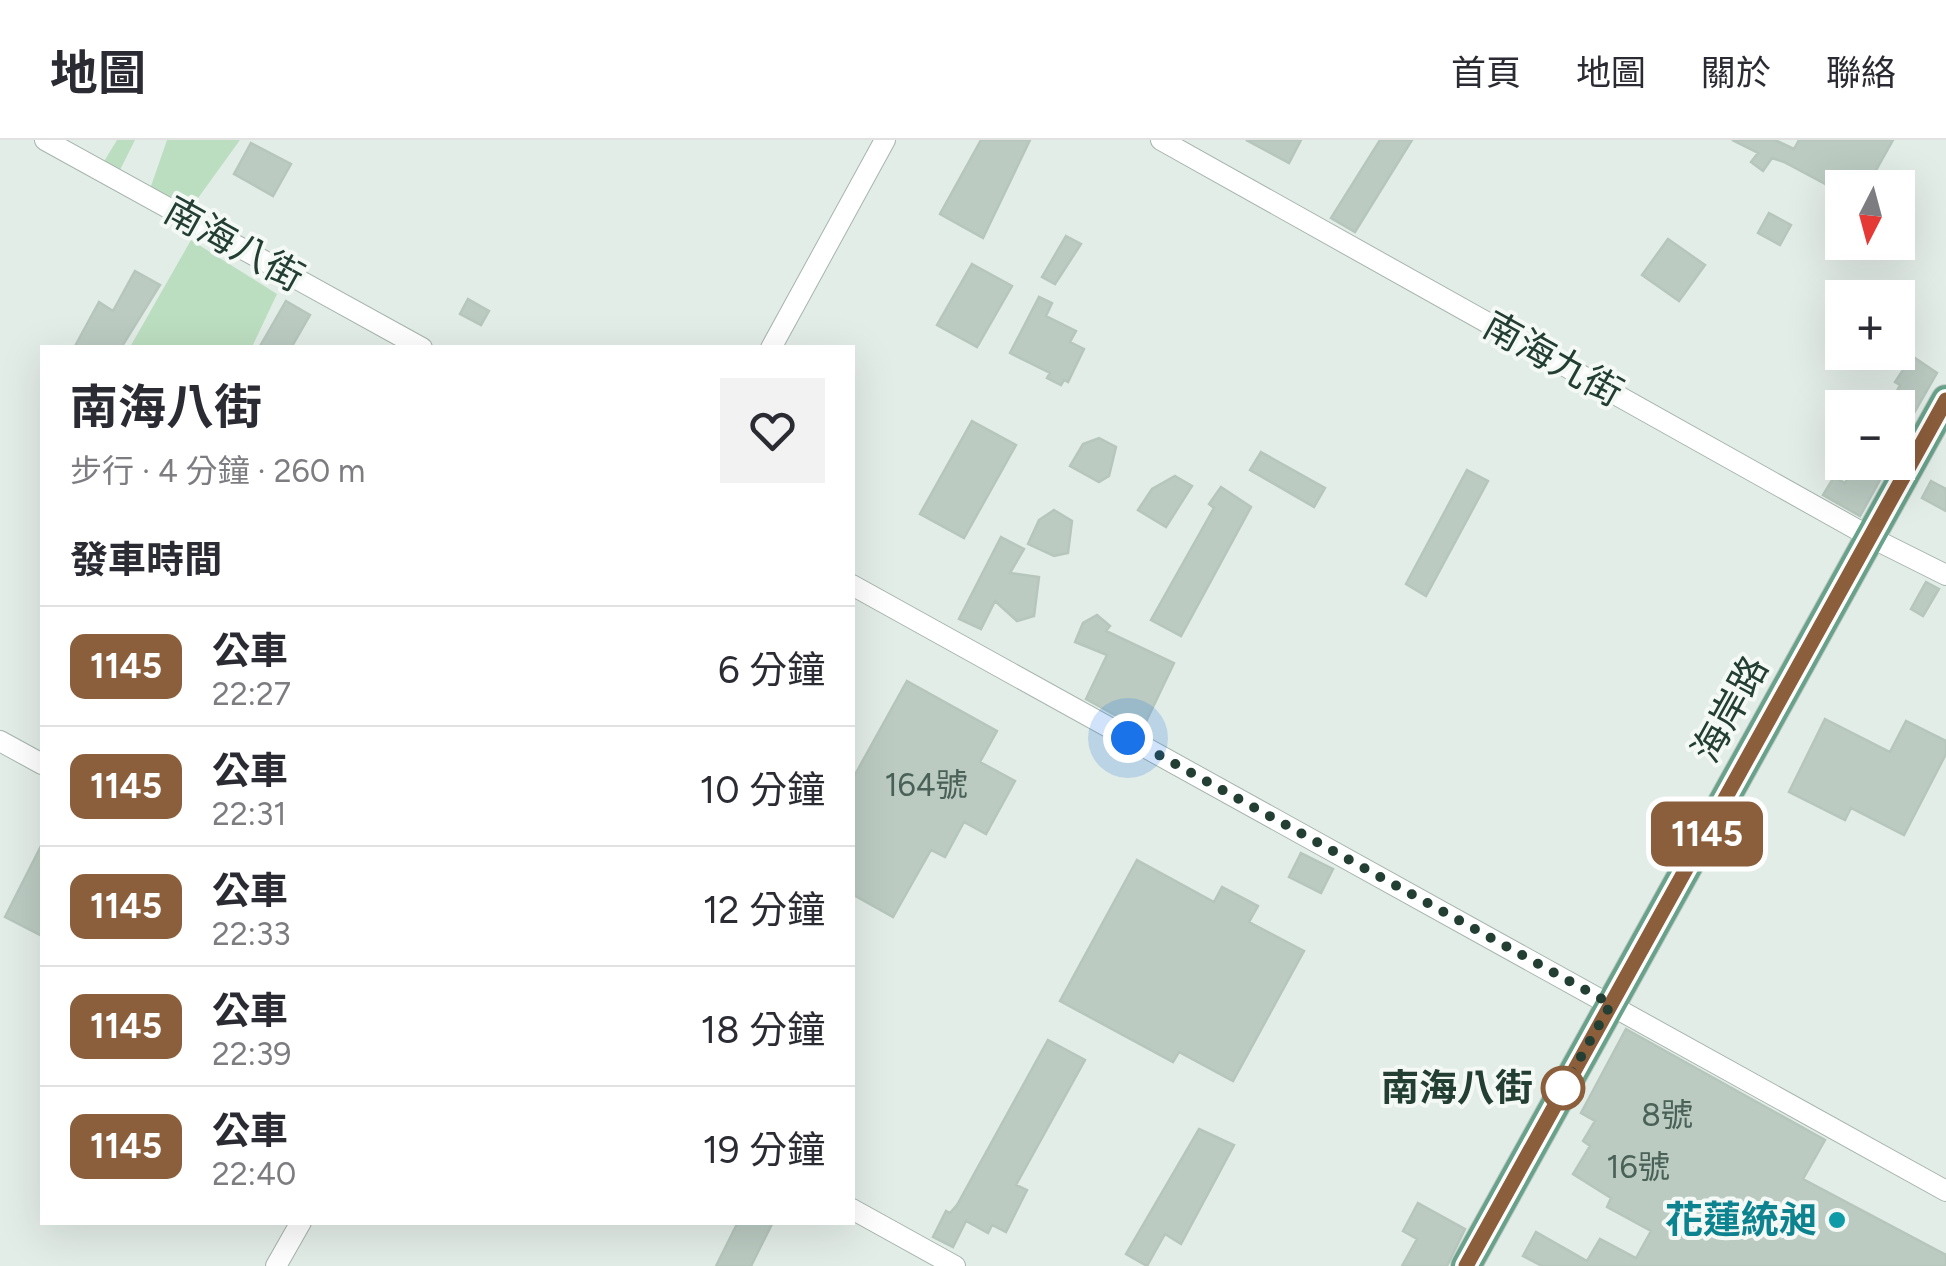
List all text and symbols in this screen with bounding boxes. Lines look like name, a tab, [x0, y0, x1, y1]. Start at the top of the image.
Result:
text: 地圖	[50, 44, 146, 102]
text: 首頁	[1451, 52, 1521, 94]
text: 地圖	[1576, 52, 1646, 94]
text: 關於	[1701, 52, 1771, 94]
text: 聯絡	[1826, 52, 1896, 94]
north arrow	[1825, 170, 1915, 260]
map controls	[1825, 170, 1915, 480]
street label: 南海八街	[156, 187, 312, 301]
button: +	[1825, 280, 1915, 370]
street label: 南海九街	[1475, 302, 1631, 416]
text: 南海八街	[70, 378, 262, 436]
button: heart	[720, 378, 825, 483]
button: −	[1825, 390, 1915, 480]
text: 步行 · 4 分鐘 · 260 m	[70, 452, 365, 490]
text: 發車時間	[70, 537, 222, 583]
text: 公車	[212, 628, 288, 674]
text: 1145	[90, 645, 162, 687]
text: 6 分鐘	[718, 647, 825, 693]
street label: 海岸路	[1682, 648, 1778, 770]
text: 22:27	[212, 675, 291, 713]
your location	[1103, 713, 1153, 763]
text: 公車	[212, 748, 288, 794]
text: 1145	[90, 765, 162, 807]
house number: 164號	[884, 766, 968, 804]
text: 10 分鐘	[700, 767, 825, 813]
text: 22:31	[212, 795, 287, 833]
line badge: 1145	[1637, 802, 1777, 866]
text: 1145	[1671, 813, 1743, 855]
text: 公車	[212, 868, 288, 914]
text: 1145	[90, 885, 162, 927]
text: 12 分鐘	[703, 887, 825, 933]
text: 22:33	[212, 915, 291, 953]
text: 公車	[212, 988, 288, 1034]
text: 1145	[90, 1005, 162, 1047]
text: 18 分鐘	[701, 1007, 825, 1053]
text: 22:39	[212, 1035, 291, 1073]
place label: 南海八街	[1381, 1065, 1533, 1111]
marker: 南海八街	[1542, 1067, 1584, 1109]
house number: 8號	[1641, 1096, 1693, 1134]
text: 公車	[212, 1108, 288, 1154]
text: 1145	[90, 1125, 162, 1167]
text: 19 分鐘	[702, 1127, 825, 1173]
house number: 16號	[1606, 1148, 1670, 1186]
text: 22:40	[212, 1155, 296, 1193]
place label: 花蓮統昶	[1665, 1197, 1817, 1243]
marker: 花蓮統昶	[1826, 1209, 1848, 1231]

